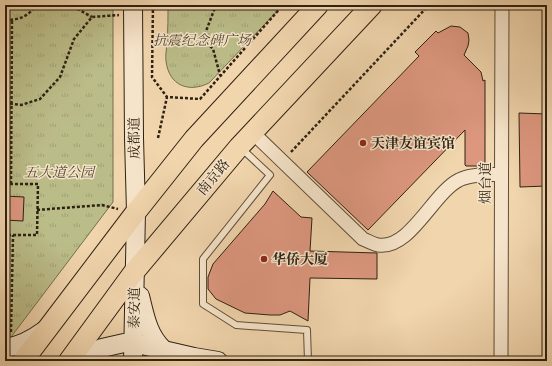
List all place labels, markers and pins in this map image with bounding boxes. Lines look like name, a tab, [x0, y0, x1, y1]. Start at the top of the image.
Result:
place label: 天津友谊宾馆	[371, 134, 455, 153]
marker: 天津友谊宾馆	[358, 138, 368, 148]
place label: 华侨大厦	[272, 250, 328, 269]
marker: 华侨大厦	[259, 254, 269, 264]

